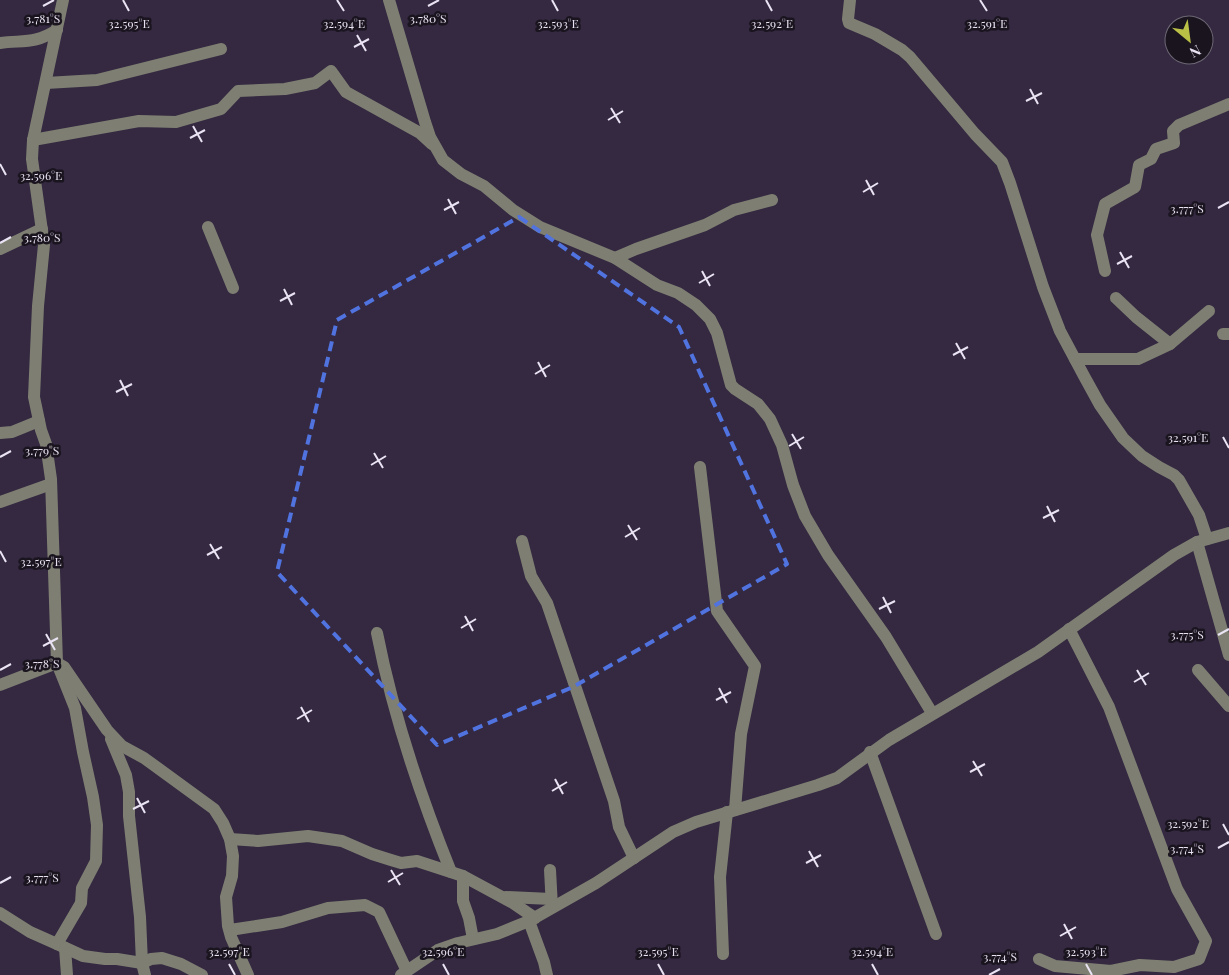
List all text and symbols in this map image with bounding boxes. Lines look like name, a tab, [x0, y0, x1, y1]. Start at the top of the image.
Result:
text: 3.781°S	[26, 10, 60, 26]
text: 3.780°S	[410, 10, 446, 26]
text: 32.595°E	[108, 15, 150, 31]
text: 32.594°E	[323, 15, 365, 31]
text: 32.593°E	[537, 15, 579, 31]
text: 32.592°E	[751, 15, 793, 31]
text: 32.591°E	[967, 15, 1007, 31]
north arrow	[1164, 15, 1214, 65]
text: N	[1187, 41, 1205, 63]
text: 32.596°E	[20, 167, 62, 183]
text: 3.777°S	[1170, 200, 1204, 216]
text: 3.780°S	[24, 229, 60, 245]
text: 32.591°E	[1168, 429, 1208, 445]
text: 3.779°S	[25, 442, 59, 458]
text: 32.597°E	[20, 553, 62, 569]
text: 3.775°S	[1170, 626, 1204, 642]
text: 3.778°S	[25, 655, 59, 671]
text: 32.592°E	[1167, 815, 1209, 831]
text: 3.774°S	[1170, 840, 1204, 856]
text: 3.777°S	[25, 869, 59, 885]
text: 32.597°E	[208, 943, 250, 959]
text: 32.596°E	[422, 943, 464, 959]
text: 32.595°E	[637, 943, 679, 959]
text: 32.594°E	[851, 943, 893, 959]
text: 32.593°E	[1065, 943, 1107, 959]
text: 3.774°S	[983, 948, 1017, 964]

